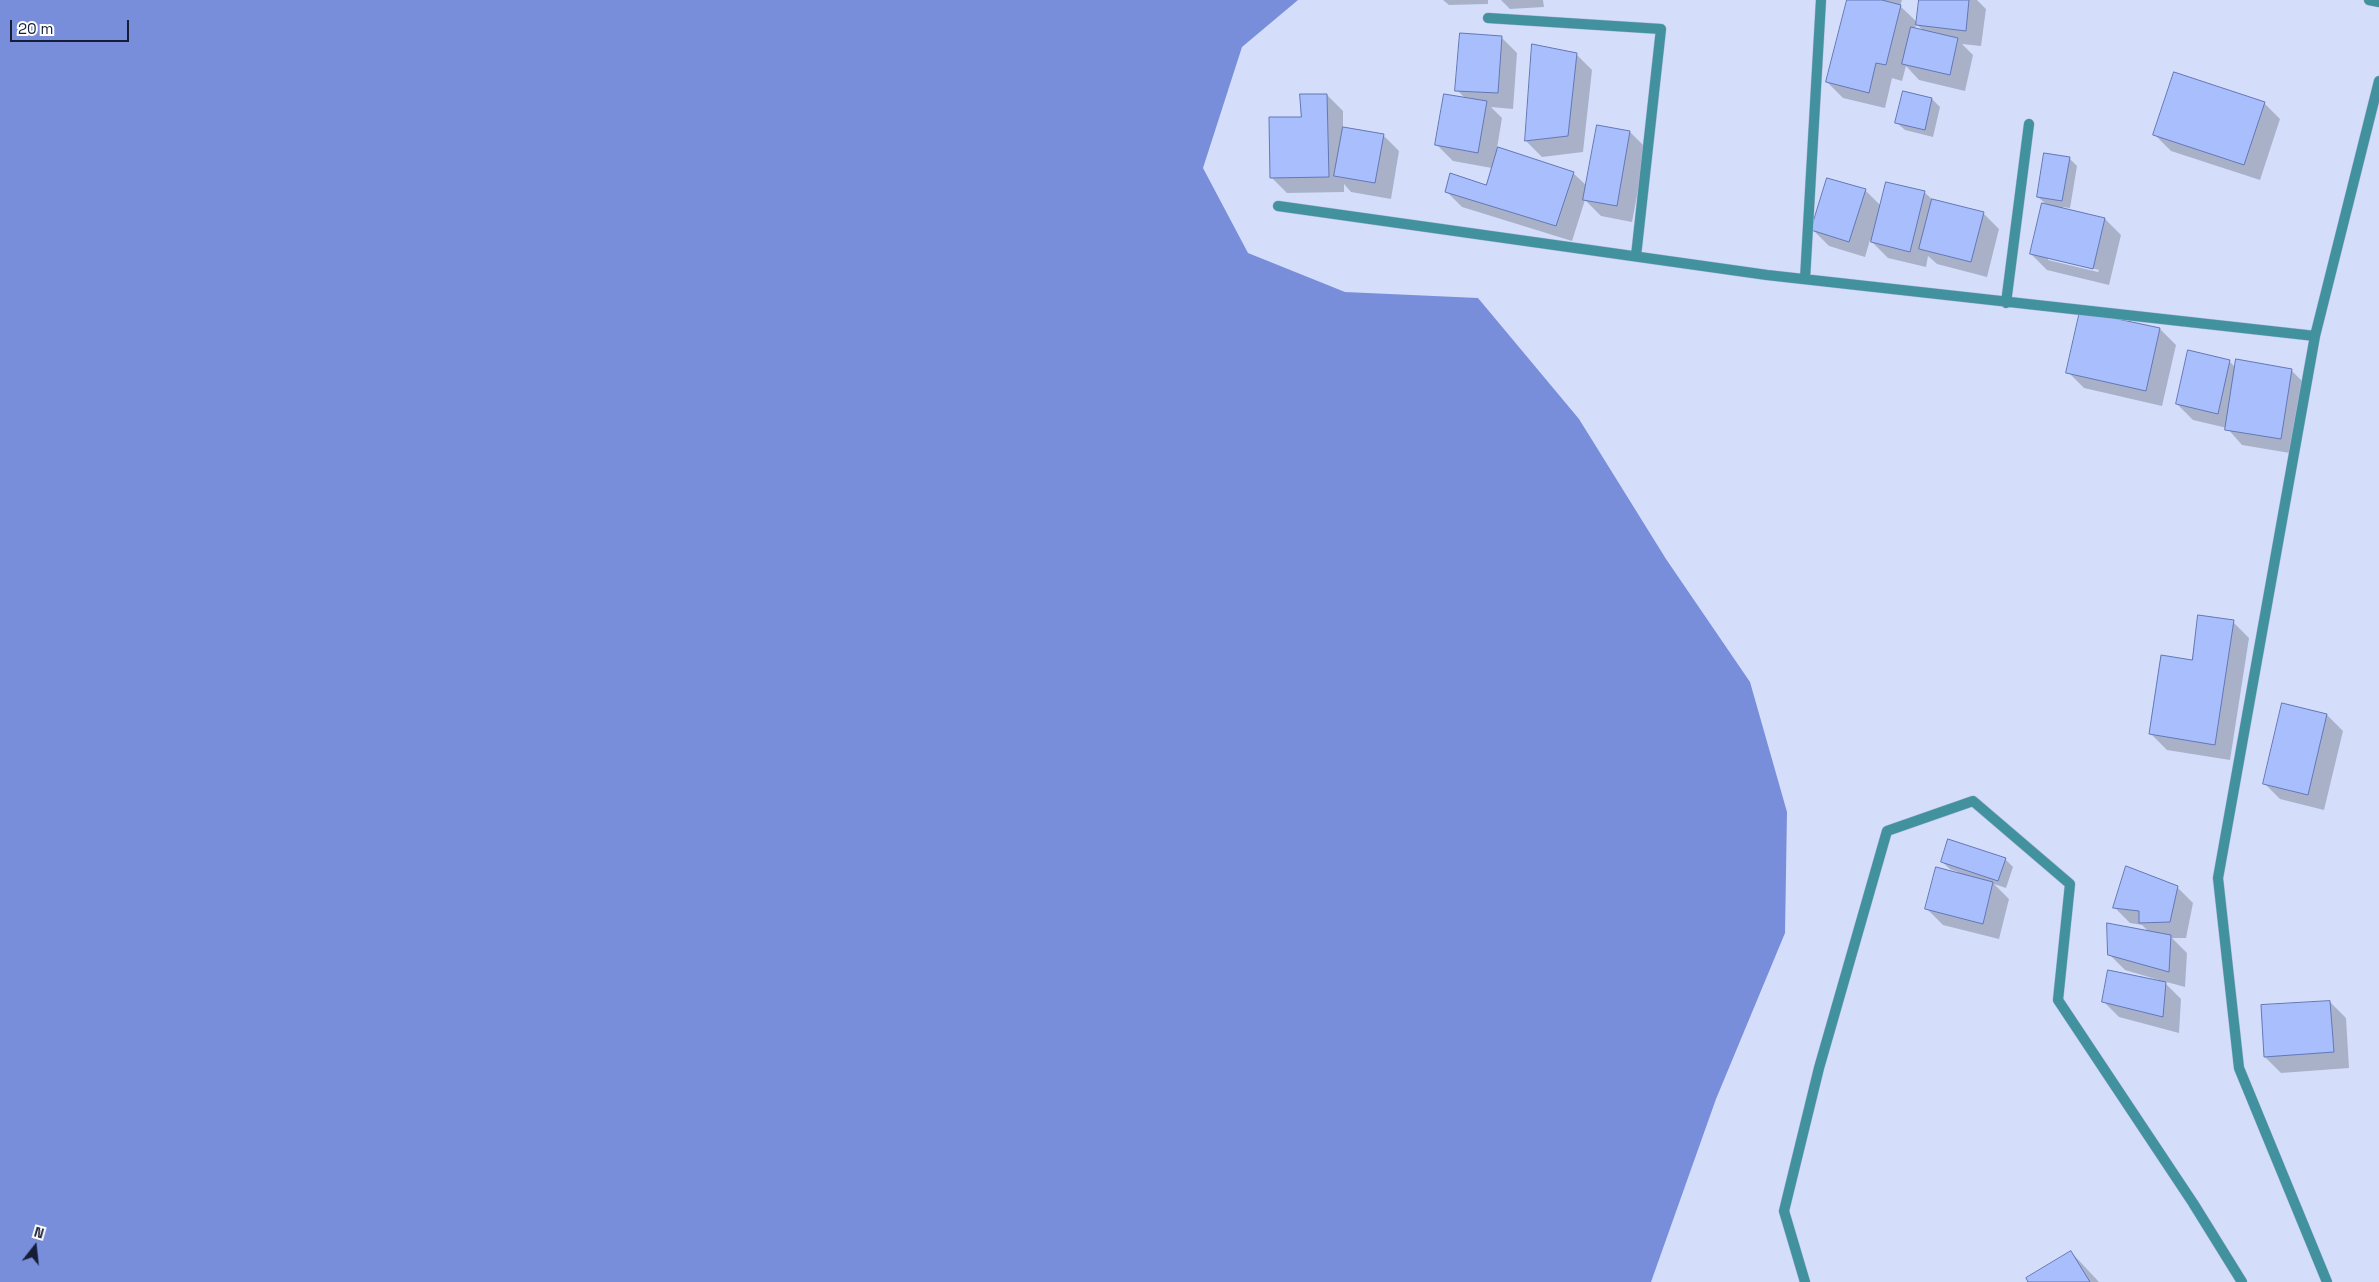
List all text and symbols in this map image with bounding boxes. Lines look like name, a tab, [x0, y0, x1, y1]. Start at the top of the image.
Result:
scale bar	[12, 10, 131, 42]
text: 20 m	[18, 19, 53, 38]
north arrow	[10, 1222, 60, 1272]
text: N	[32, 1223, 46, 1243]

